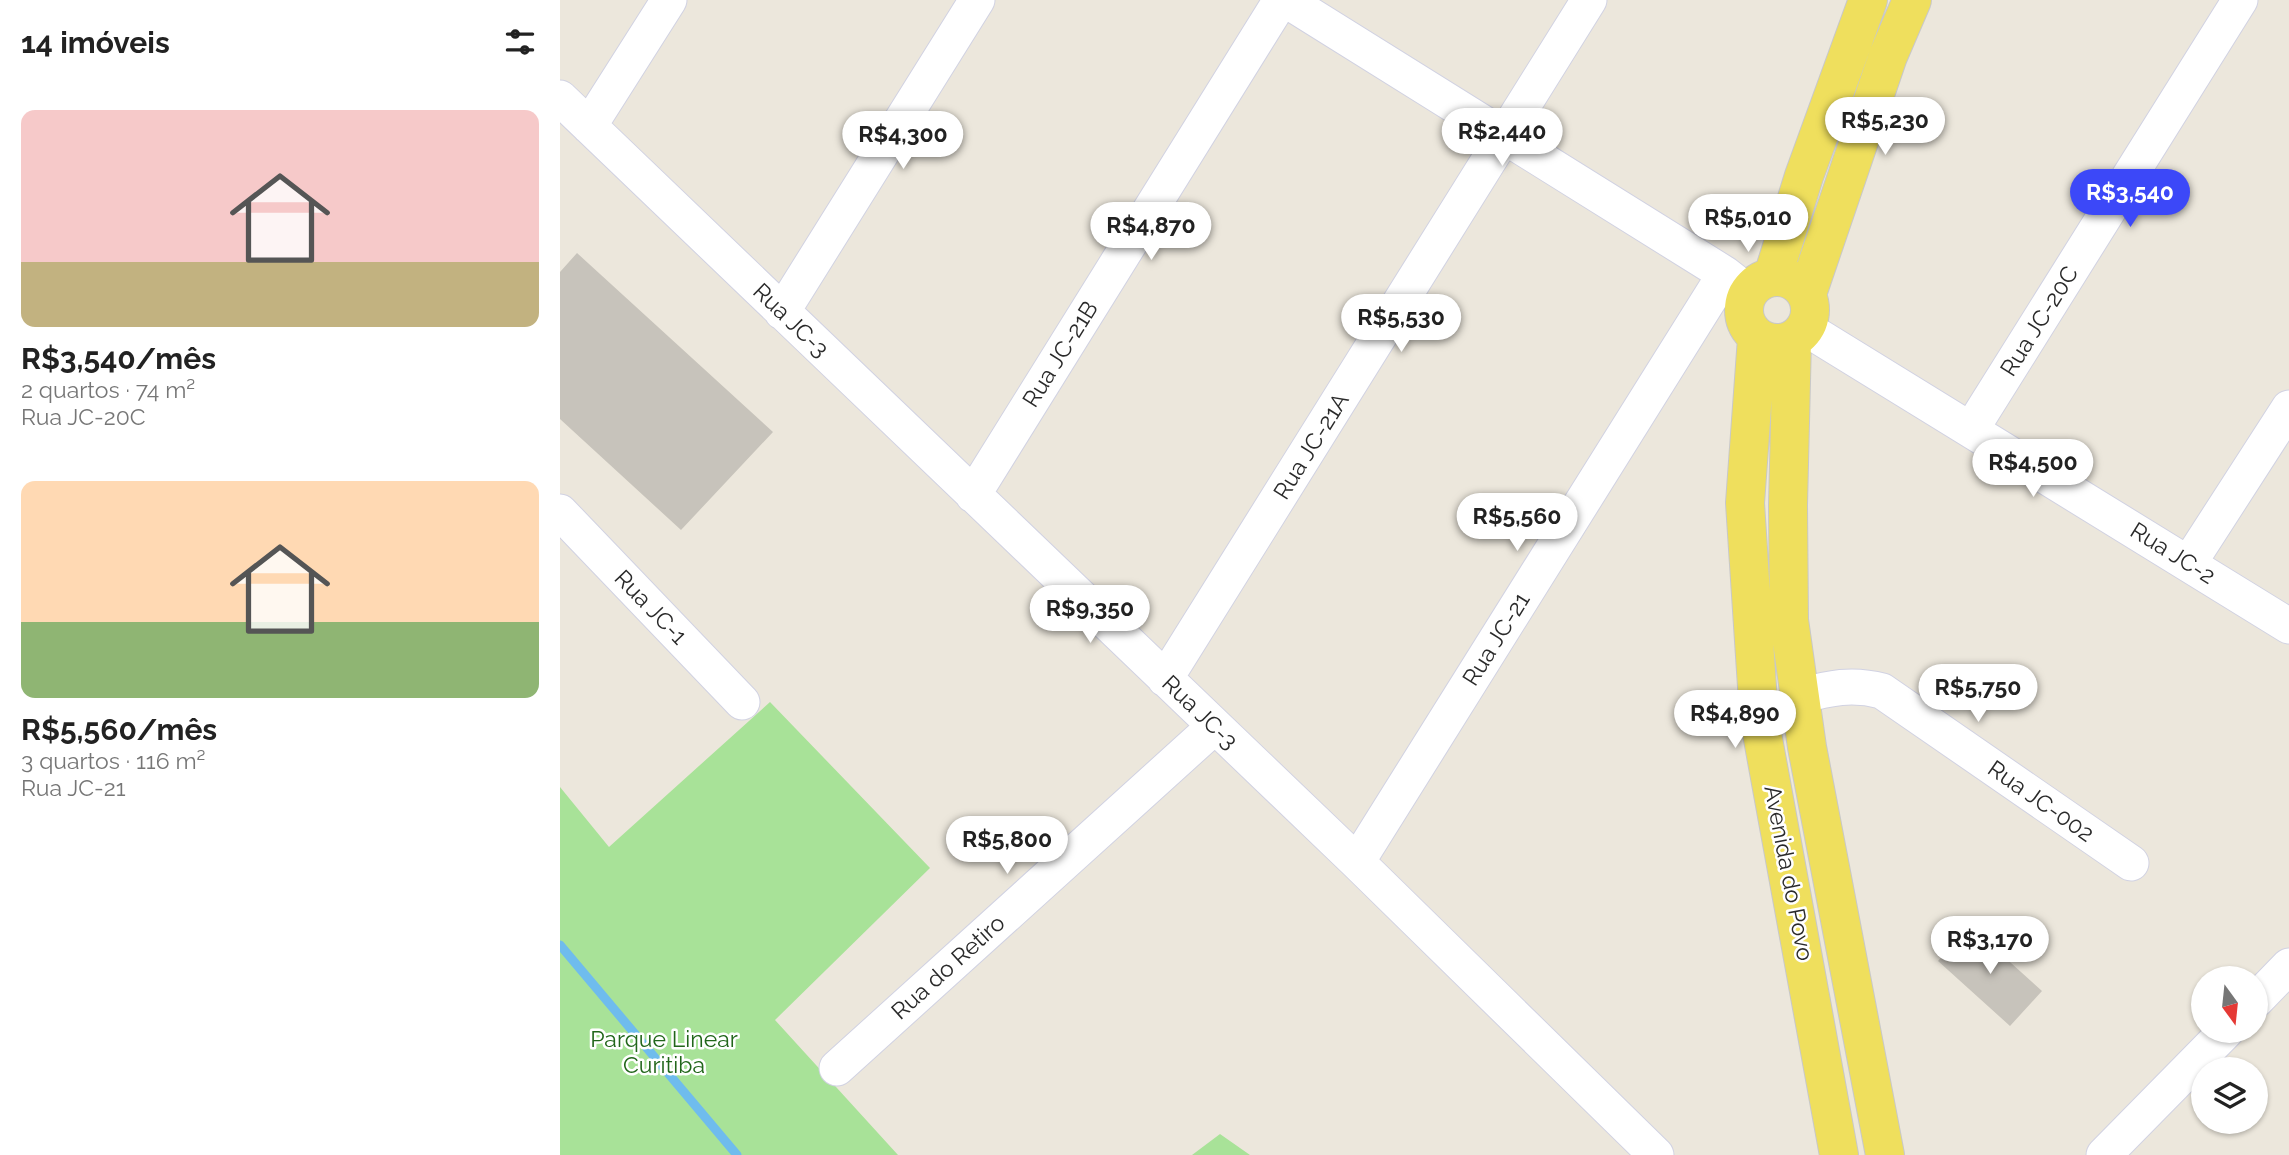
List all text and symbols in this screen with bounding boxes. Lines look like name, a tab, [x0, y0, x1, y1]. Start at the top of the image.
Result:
icon: filters	[501, 23, 539, 61]
text: 14 imóveis	[21, 25, 170, 60]
pin: R$5,230	[1820, 97, 1950, 157]
text: R$5,230	[1841, 106, 1929, 133]
pin: R$2,440	[1437, 108, 1567, 168]
pin: R$4,300	[838, 111, 968, 171]
text: R$2,440	[1458, 117, 1546, 144]
text: R$4,300	[858, 120, 948, 147]
icon: home	[217, 155, 343, 281]
pin: R$3,540	[2065, 170, 2195, 229]
text: R$3,540	[2086, 178, 2174, 205]
pin: R$5,010	[1683, 194, 1813, 254]
pin: R$4,870	[1086, 202, 1216, 262]
text: R$5,010	[1704, 203, 1792, 230]
text: R$4,870	[1106, 211, 1196, 238]
street label: Rua JC-20C	[1994, 261, 2083, 381]
street label: Rua JC-3	[748, 277, 835, 362]
pin: R$5,530	[1336, 294, 1466, 354]
street label: Rua JC-21B	[1016, 296, 1103, 412]
text: R$5,530	[1357, 303, 1445, 330]
text: R$3,540/mês	[21, 341, 216, 376]
text: 2 quartos · 74 m²	[21, 376, 195, 403]
street label: Rua JC-21A	[1267, 387, 1354, 504]
text: Rua JC-20C	[21, 403, 146, 430]
pin: R$4,500	[1968, 440, 2098, 499]
text: R$4,500	[1988, 448, 2078, 475]
pin: R$5,560	[1452, 494, 1582, 553]
text: R$5,560	[1473, 502, 1561, 529]
street label: Rua JC-2	[2126, 516, 2221, 589]
icon: home	[217, 526, 343, 652]
street label: Rua JC-1	[610, 564, 693, 649]
pin: R$9,350	[1025, 586, 1155, 645]
street label: Rua JC-21	[1456, 587, 1535, 690]
text: R$9,350	[1046, 594, 1134, 621]
pin: R$5,750	[1913, 664, 2043, 724]
street label: Rua JC-3	[1157, 669, 1244, 754]
text: R$5,750	[1935, 673, 2021, 700]
pin: R$4,890	[1670, 690, 1800, 750]
text: R$4,890	[1690, 699, 1780, 726]
text: R$5,560/mês	[21, 712, 217, 747]
text: 3 quartos · 116 m²	[21, 747, 205, 774]
street label: Rua JC-002	[1983, 754, 2099, 847]
text: Rua JC-21	[21, 774, 126, 801]
street label: Avenida do Povo	[1759, 783, 1820, 963]
pin: R$5,800	[942, 816, 1072, 876]
text: R$5,800	[962, 825, 1052, 852]
street label: Rua do Retiro	[886, 909, 1010, 1024]
pin: R$3,170	[1925, 916, 2055, 976]
text: R$3,170	[1947, 925, 2033, 952]
north arrow	[2191, 966, 2268, 1043]
map controls	[2191, 966, 2268, 1134]
park label: Parque Linear Curitiba	[590, 1025, 738, 1078]
button: layers	[2191, 1057, 2268, 1134]

